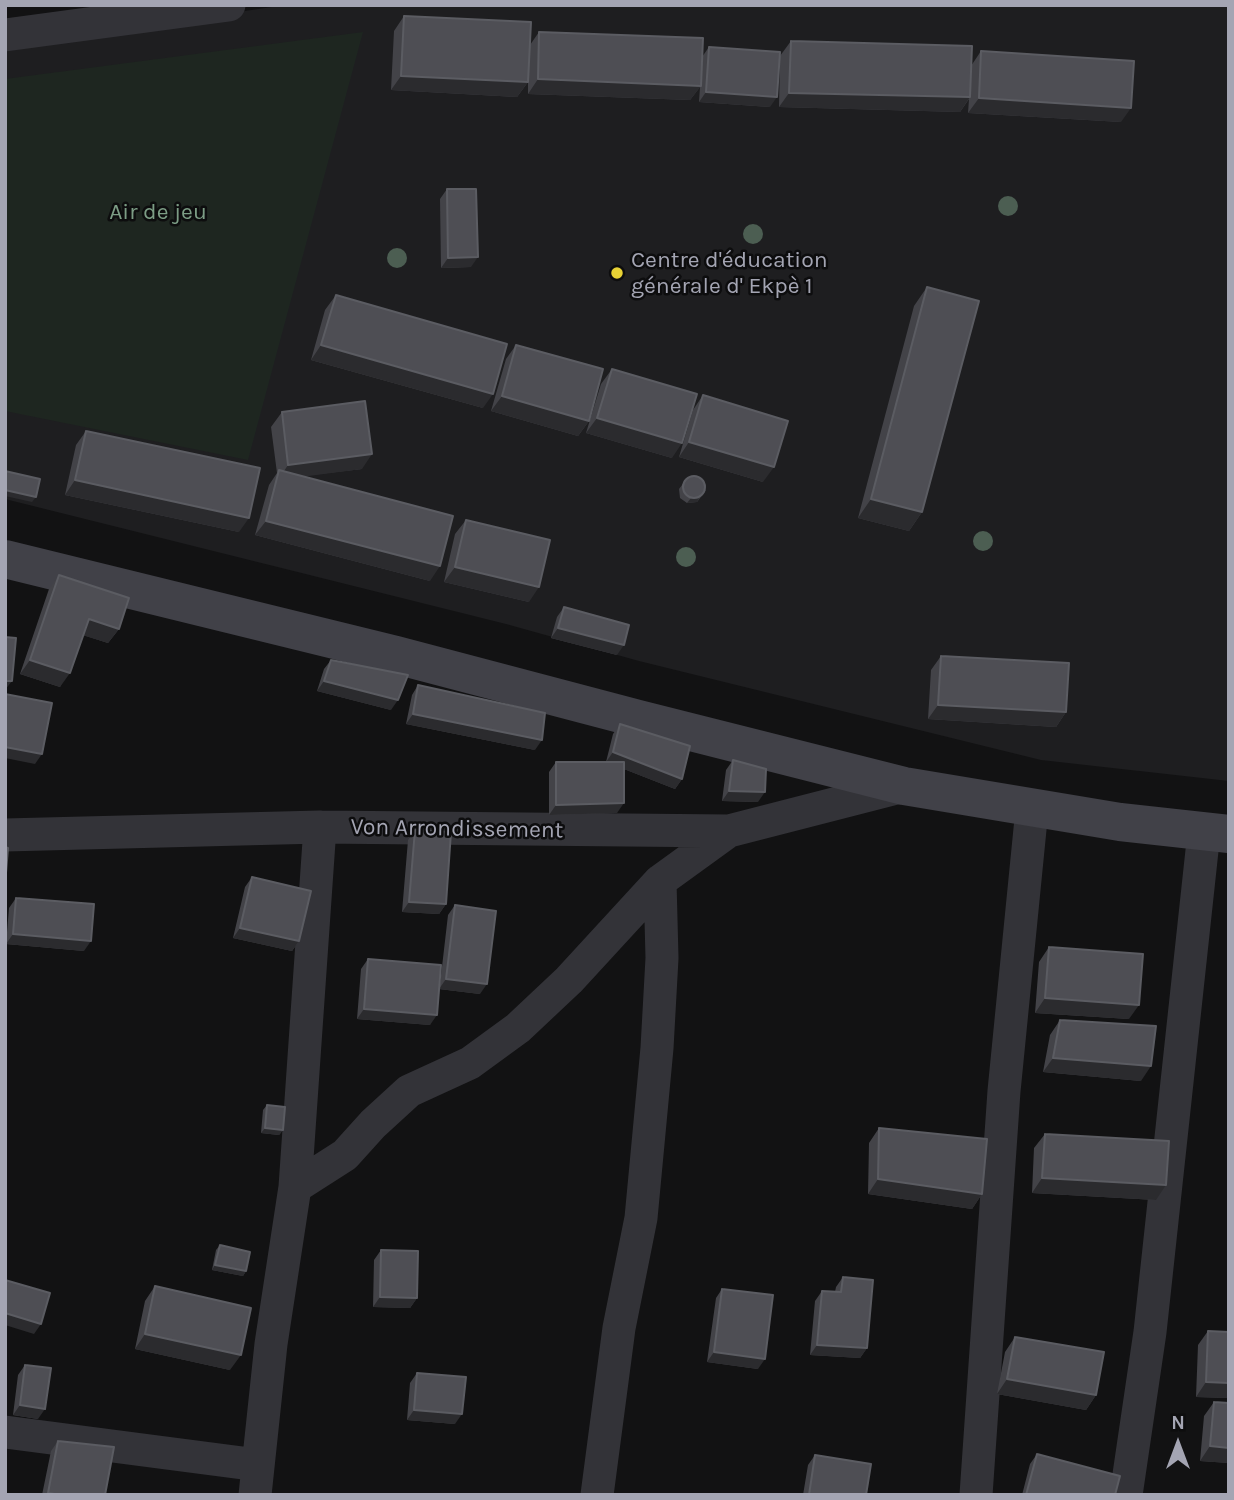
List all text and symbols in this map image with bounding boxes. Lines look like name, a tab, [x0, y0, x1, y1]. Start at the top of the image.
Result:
park label: Air de jeu	[109, 198, 207, 226]
place label: Centre d'éducation générale d' Ekpè 1	[631, 246, 828, 300]
marker: Centre d'éducation générale d' Ekpè 1	[609, 265, 625, 281]
street label: Von Arrondissement	[350, 813, 564, 845]
north arrow	[1143, 1409, 1213, 1479]
text: N	[1171, 1412, 1185, 1434]

